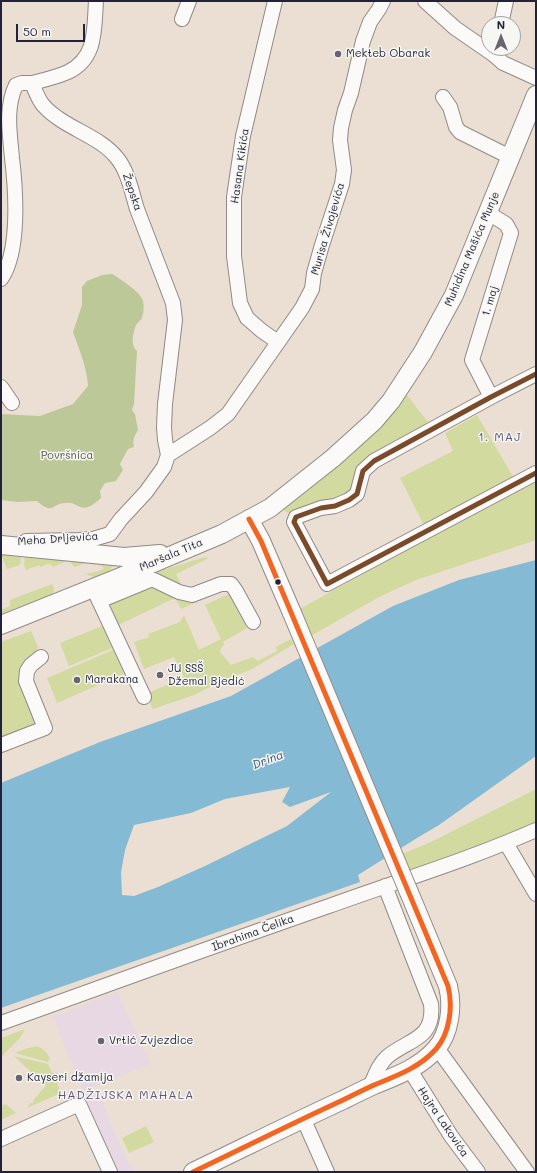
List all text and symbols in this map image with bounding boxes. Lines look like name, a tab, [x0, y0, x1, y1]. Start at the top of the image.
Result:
scale bar	[18, 16, 87, 42]
north arrow	[481, 16, 521, 56]
text: N	[497, 17, 505, 32]
text: 50 m	[23, 23, 51, 39]
place label: Mekteb Obarak	[346, 47, 430, 61]
marker: Mekteb Obarak	[333, 49, 343, 59]
street label: Hasana Kikića	[228, 127, 252, 205]
street label: Žepska	[119, 171, 145, 213]
street label: Murisa Živojevića	[308, 181, 348, 277]
street label: Muhidina Mašića Munje	[442, 189, 502, 309]
street label: 1. maj	[479, 284, 501, 318]
district label: 1. MAJ	[478, 430, 522, 444]
park label: Površnica	[41, 449, 93, 463]
street label: Meha Drljevića	[17, 530, 99, 548]
street label: Maršala Tita	[137, 536, 205, 574]
unlabelled marker	[273, 577, 283, 587]
place label: JU SSŠ Džemal Bjedić	[168, 662, 245, 688]
marker: JU SSŠ Džemal Bjedić	[155, 670, 165, 680]
place label: Marakana	[85, 673, 139, 687]
marker: Marakana	[72, 675, 82, 685]
water label: Drina	[250, 748, 286, 772]
street label: Ibrahima Čelika	[210, 912, 296, 954]
place label: Vrtić Zvjezdice	[109, 1034, 193, 1048]
marker: Vrtić Zvjezdice	[96, 1036, 106, 1046]
place label: Kayseri džamija	[27, 1071, 113, 1085]
marker: Kayseri džamija	[14, 1073, 24, 1083]
street label: Hajra Lakovića	[415, 1084, 471, 1160]
district label: HADŽIJSKA MAHALA	[58, 1088, 194, 1102]

